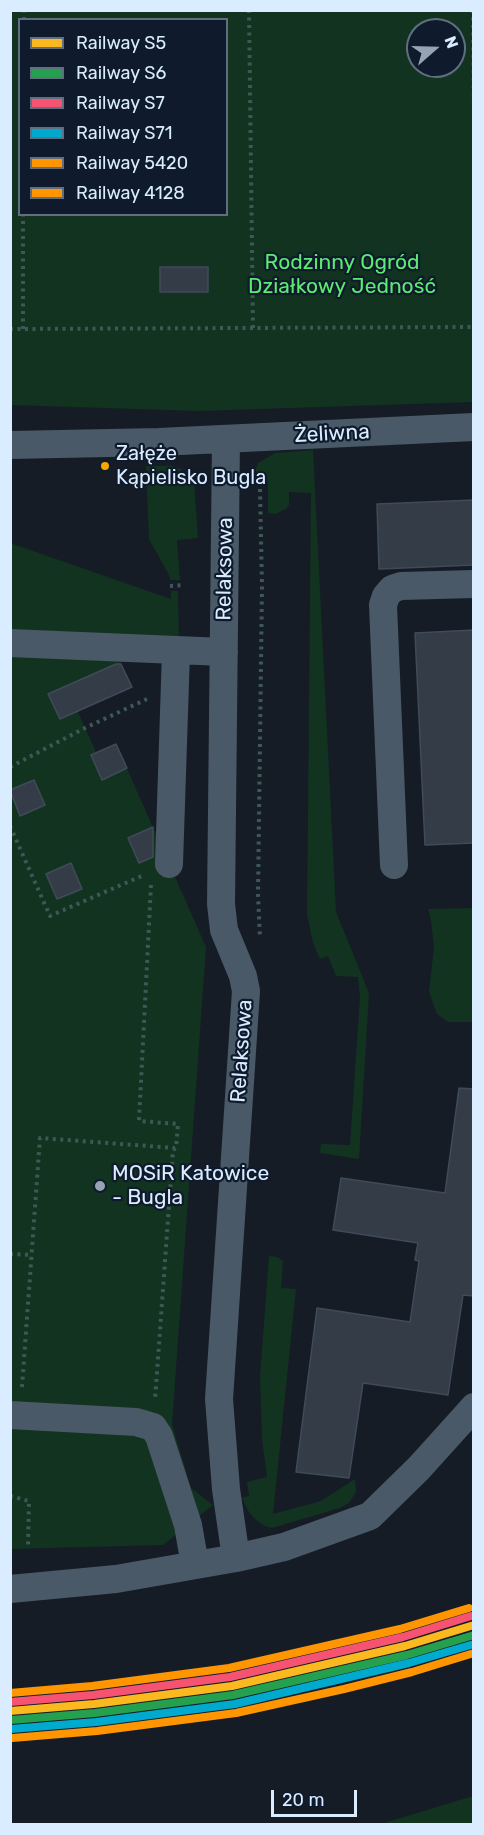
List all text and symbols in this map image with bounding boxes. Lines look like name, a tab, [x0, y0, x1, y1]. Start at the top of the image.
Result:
legend	[18, 18, 228, 216]
north arrow	[406, 18, 466, 78]
text: Railway S5	[76, 32, 166, 54]
text: N	[441, 34, 462, 51]
text: Railway S6	[76, 62, 166, 84]
text: Railway S7	[76, 92, 165, 114]
text: Railway S71	[76, 122, 172, 144]
text: Railway 5420	[76, 152, 188, 174]
text: Railway 4128	[76, 182, 185, 204]
park label: Rodzinny Ogród Działkowy Jedność	[248, 250, 436, 300]
street label: Żeliwna	[294, 419, 370, 449]
place label: Załęże Kąpielisko Bugla	[116, 442, 266, 489]
marker: Załęże Kąpielisko Bugla	[99, 460, 111, 472]
street label: Relaksowa	[212, 517, 238, 621]
street label: Relaksowa	[226, 999, 258, 1103]
place label: MOSiR Katowice - Bugla	[112, 1161, 269, 1211]
marker: MOSiR Katowice - Bugla	[93, 1179, 107, 1193]
scale bar	[274, 1778, 360, 1816]
text: 20 m	[282, 1789, 324, 1811]

